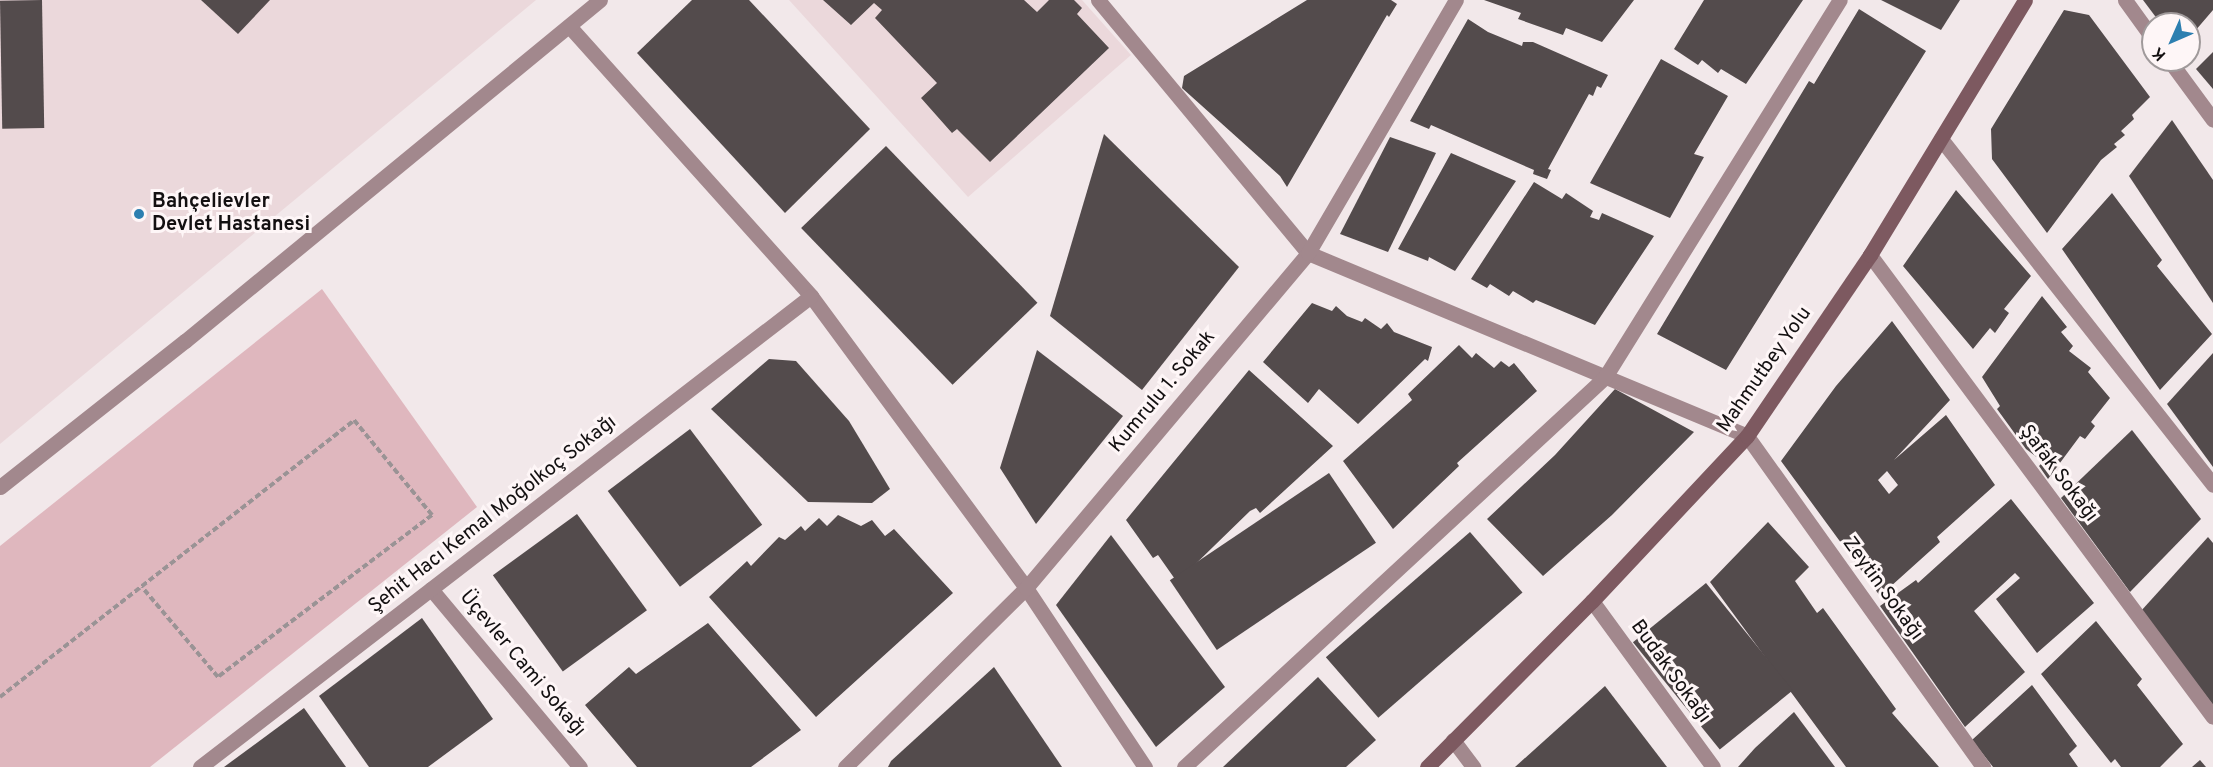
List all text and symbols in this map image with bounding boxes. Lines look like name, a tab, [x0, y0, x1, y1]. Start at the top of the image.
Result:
north arrow	[2141, 12, 2201, 72]
text: K	[2149, 42, 2171, 64]
place label: Bahçelievler Devlet Hastanesi	[152, 190, 310, 237]
marker: Bahçelievler Devlet Hastanesi	[130, 205, 148, 223]
street label: Mahmutbey Yolu	[1713, 302, 1817, 438]
street label: Kumrulu 1. Sokak	[1105, 326, 1221, 458]
street label: Şehit Hacı Kemal Moğolkoç Sokağı	[364, 411, 622, 619]
street label: Şafak Sokağı	[2014, 421, 2102, 527]
street label: Zeytin Sokağı	[1836, 533, 1928, 645]
street label: Üçevler Cami Sokağı	[454, 586, 590, 742]
street label: Budak Sokağı	[1625, 616, 1715, 728]

